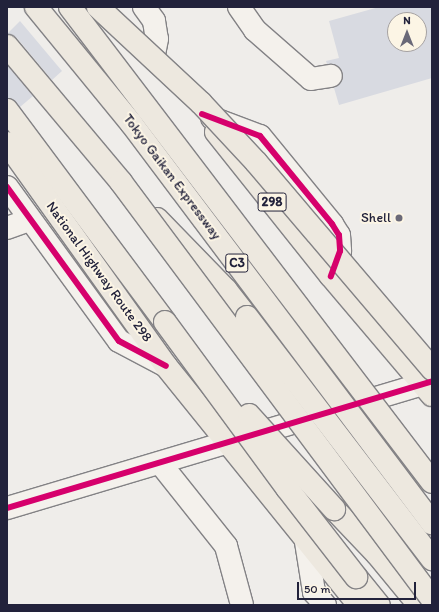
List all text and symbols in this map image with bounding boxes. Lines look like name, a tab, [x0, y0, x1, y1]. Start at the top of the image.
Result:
north arrow	[387, 12, 427, 52]
text: N	[403, 14, 411, 27]
street label: Tokyo Gaikan Expressway	[119, 111, 225, 243]
road number: 298	[257, 191, 287, 213]
street label: National Highway Route 298	[43, 199, 155, 345]
place label: Shell	[361, 210, 391, 226]
marker: Shell	[394, 213, 404, 223]
road number: C3	[225, 252, 249, 274]
scale bar	[299, 574, 418, 600]
text: 50 m	[304, 582, 330, 596]

